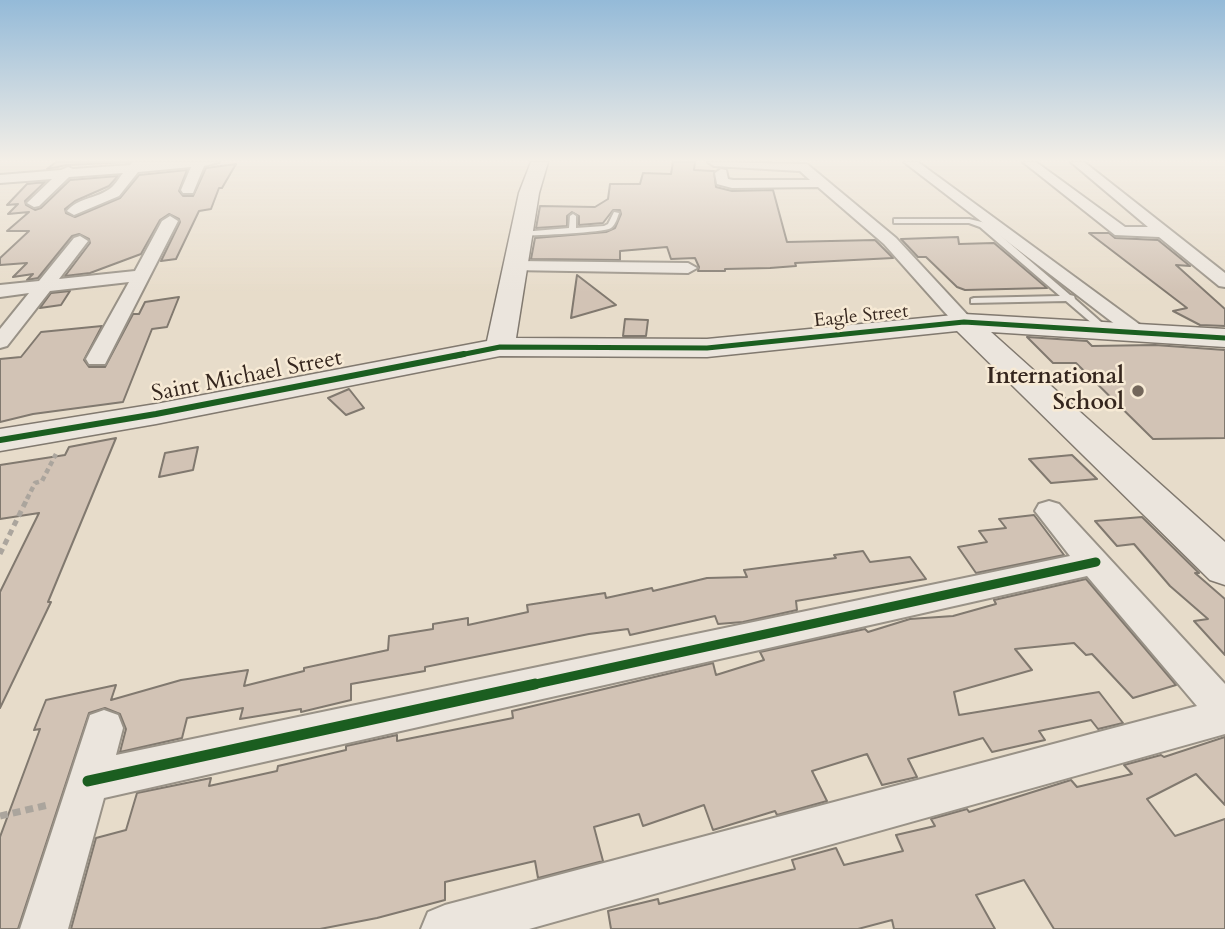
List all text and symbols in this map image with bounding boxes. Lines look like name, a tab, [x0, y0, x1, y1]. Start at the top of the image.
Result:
street label: Eagle Street	[813, 301, 909, 333]
street label: Saint Michael Street	[149, 345, 345, 409]
place label: International School	[987, 364, 1124, 418]
marker: International School	[1130, 383, 1146, 399]

